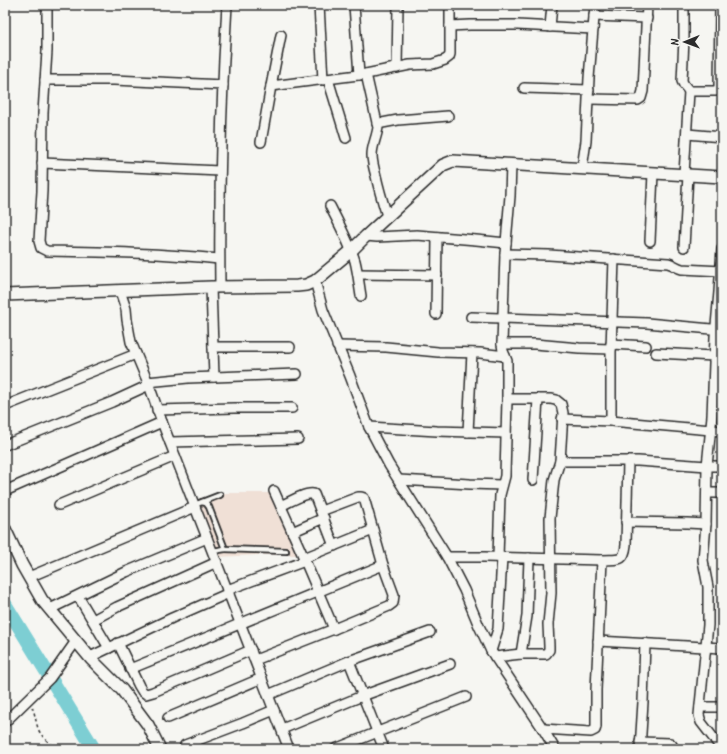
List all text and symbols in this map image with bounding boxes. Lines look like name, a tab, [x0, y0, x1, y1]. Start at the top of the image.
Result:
north arrow	[665, 22, 705, 62]
text: N	[667, 38, 685, 46]

